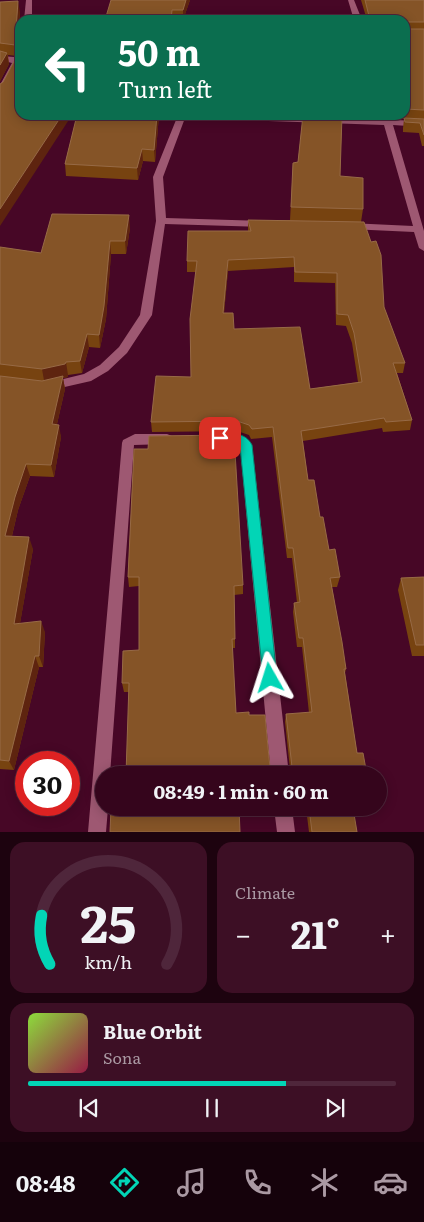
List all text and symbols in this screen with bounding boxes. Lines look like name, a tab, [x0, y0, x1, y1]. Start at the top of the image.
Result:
text: 50 m	[118, 25, 201, 77]
icon: left	[35, 35, 100, 100]
text: Turn left	[118, 72, 212, 105]
pin	[199, 417, 241, 459]
icon: arrive	[206, 424, 234, 452]
position arrow	[243, 651, 295, 703]
speed limit sign: 30	[15, 751, 80, 816]
text: 08:49 · 1 min · 60 m	[153, 777, 329, 805]
text: Climate	[235, 880, 295, 904]
text: 25	[80, 882, 137, 959]
text: 21°	[291, 904, 340, 961]
text: −	[235, 912, 251, 954]
text: +	[380, 912, 396, 954]
text: km/h	[85, 948, 132, 975]
text: Blue Orbit	[103, 1017, 202, 1045]
text: Sona	[103, 1045, 141, 1069]
icon: previous	[75, 1094, 103, 1122]
icon: pause	[198, 1094, 226, 1122]
icon: next	[321, 1094, 349, 1122]
icon: directions	[107, 1165, 142, 1200]
icon: music	[174, 1165, 209, 1200]
icon: phone	[240, 1165, 275, 1200]
icon: climate	[307, 1165, 342, 1200]
icon: car	[373, 1165, 408, 1200]
text: 08:48	[16, 1166, 75, 1199]

